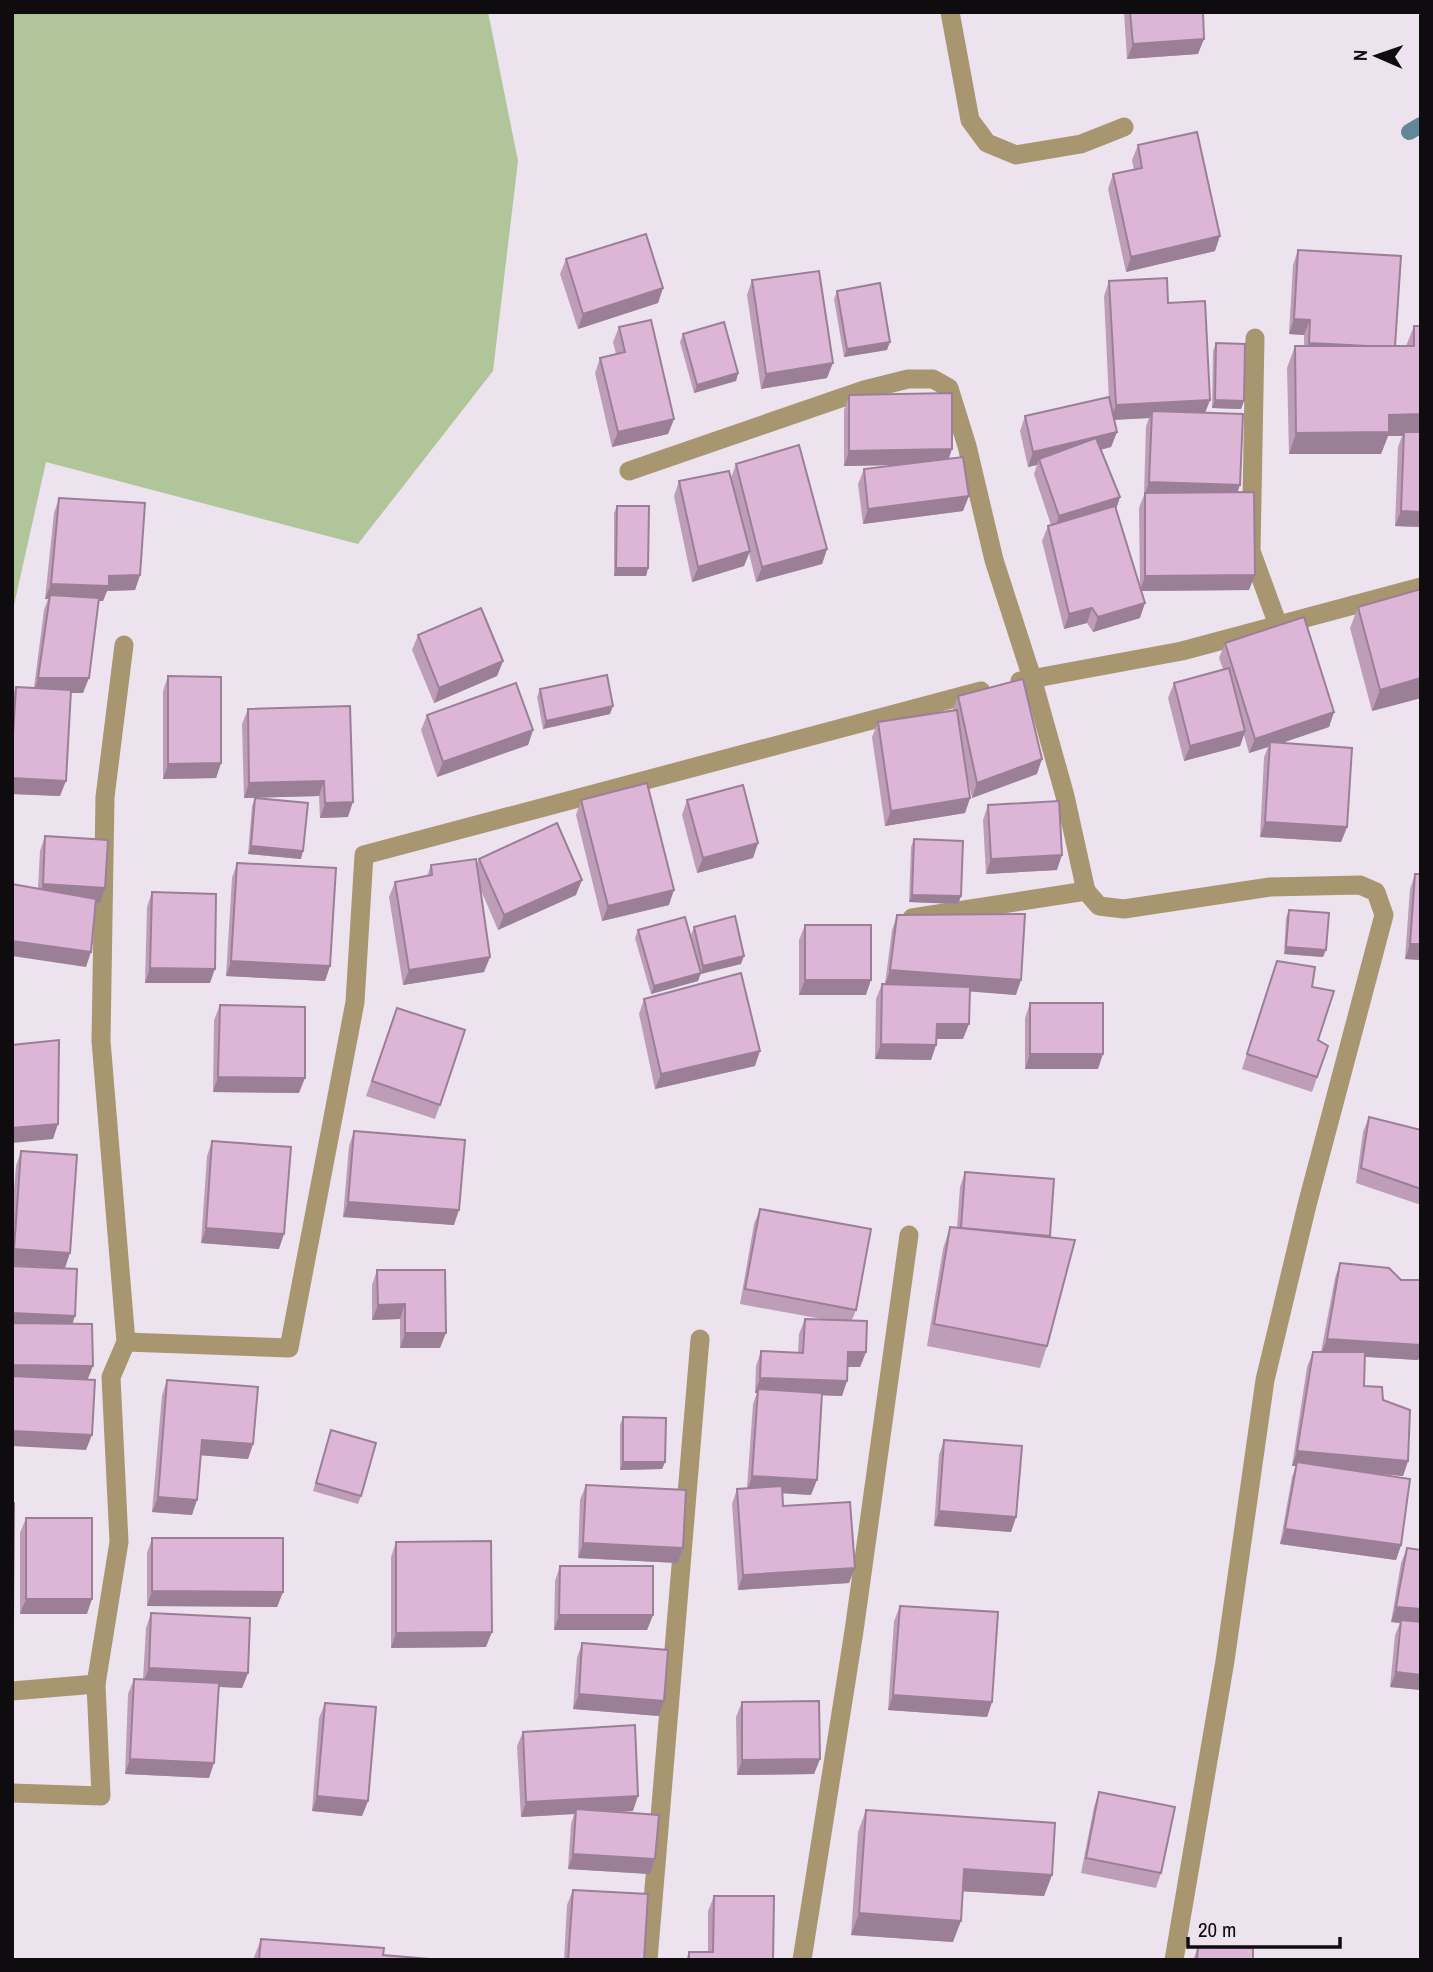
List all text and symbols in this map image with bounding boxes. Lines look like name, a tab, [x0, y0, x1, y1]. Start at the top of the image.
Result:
north arrow	[1342, 21, 1412, 91]
text: N	[1347, 49, 1373, 61]
scale bar	[1188, 1906, 1340, 1950]
text: 20 m	[1198, 1915, 1236, 1944]

